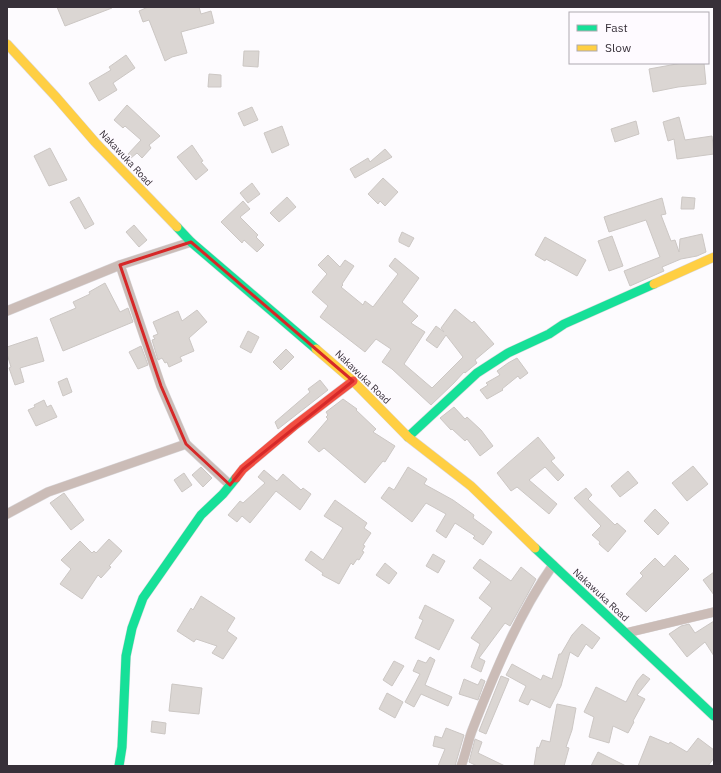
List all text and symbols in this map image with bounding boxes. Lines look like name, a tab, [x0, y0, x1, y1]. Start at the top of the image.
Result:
legend	[569, 12, 709, 64]
text: Fast	[605, 20, 628, 35]
text: Slow	[605, 40, 631, 55]
street label: Nakawuka Road	[97, 127, 155, 189]
street label: Nakawuka Road	[333, 347, 393, 407]
street label: Nakawuka Road	[570, 566, 632, 624]

